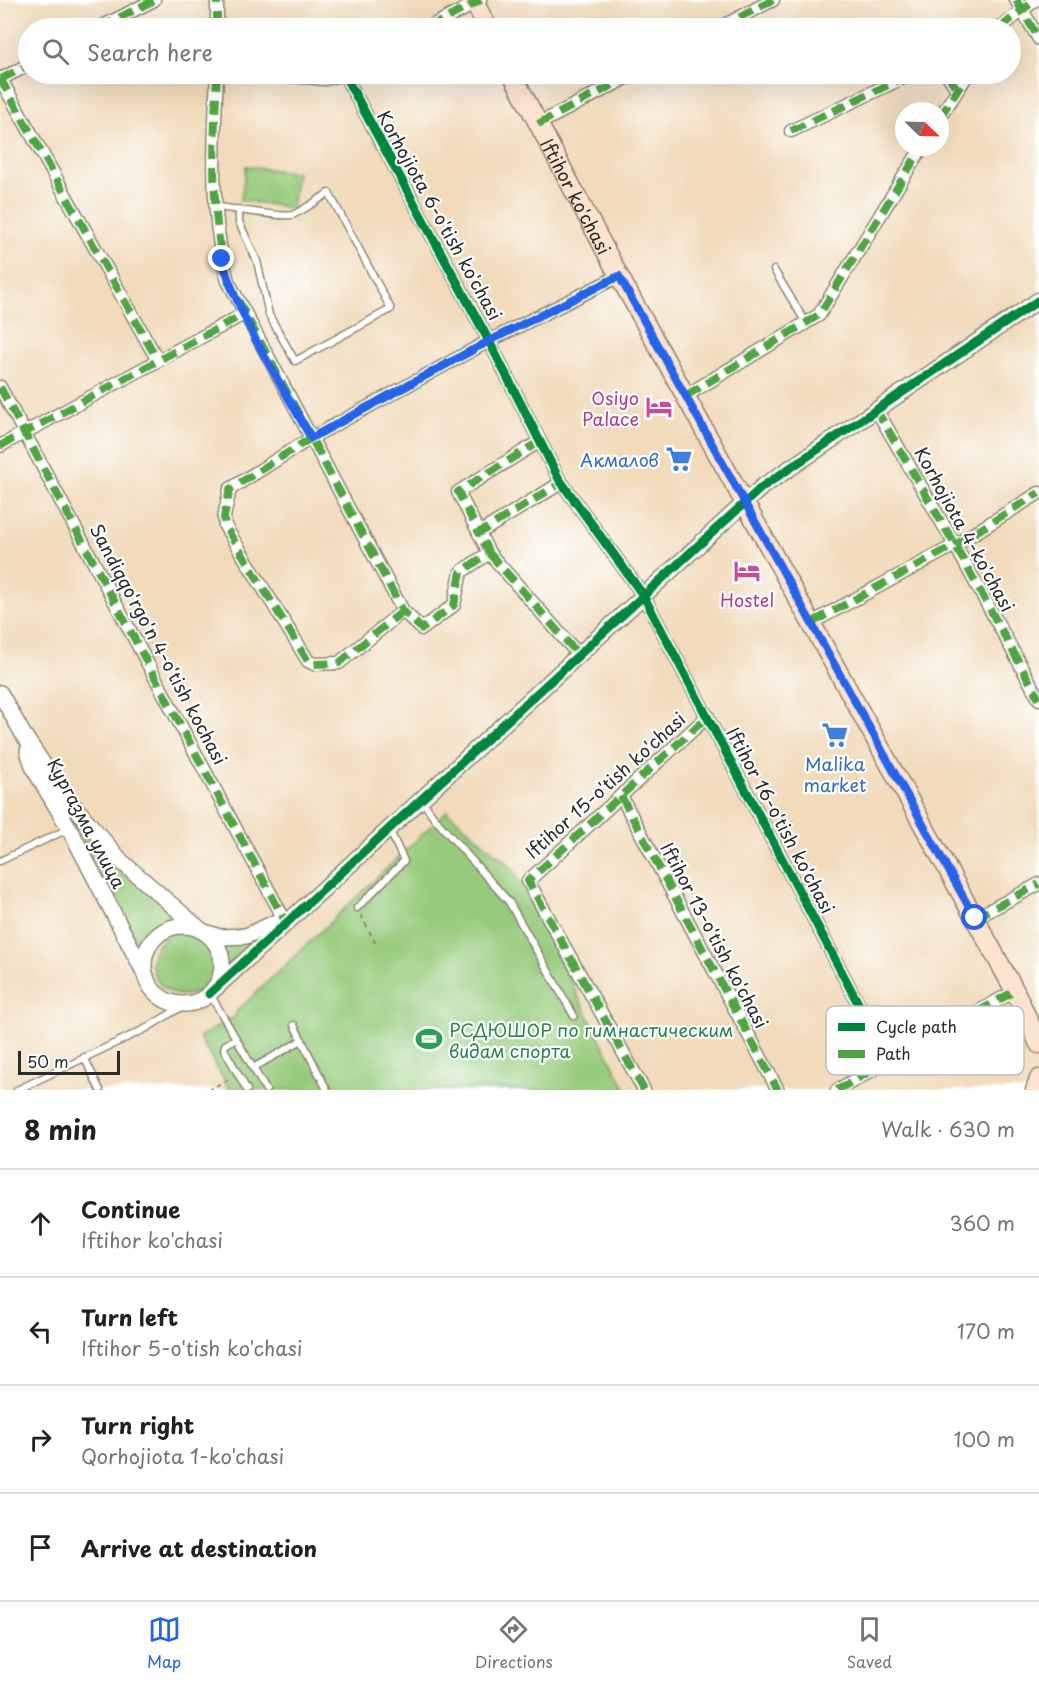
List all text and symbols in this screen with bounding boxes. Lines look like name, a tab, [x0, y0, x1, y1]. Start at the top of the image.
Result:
search box	[18, 18, 1021, 84]
icon: search	[39, 35, 72, 68]
text: Search here	[87, 35, 213, 68]
north arrow	[895, 102, 949, 156]
street label: Korhojiota 6-o'tish ko'chasi	[371, 105, 509, 325]
street label: Iftihor ko'chasi	[535, 133, 618, 259]
route end	[208, 245, 234, 271]
place label: Osiyo Palace	[582, 384, 639, 432]
hotel icon: Osiyo Palace	[644, 392, 674, 422]
street label: Korhojiota 4-ko'chasi	[908, 442, 1022, 616]
supermarket icon: Акмалов	[664, 444, 694, 474]
place label: Акмалов	[580, 446, 659, 473]
street label: Sandiqqo'rgo'n 4-o'tish kochasi	[84, 519, 234, 769]
hotel icon: Hostel	[732, 556, 762, 586]
place label: Hostel	[720, 586, 774, 613]
street label: Iftihor 15-o'tish ko'chasi	[519, 705, 691, 865]
supermarket icon: Malika market	[820, 720, 850, 750]
street label: Iftihor 16-o'tish ko'chasi	[720, 722, 842, 918]
place label: Malika market	[804, 750, 866, 798]
street label: Кургазма улица	[41, 753, 133, 894]
street label: Iftihor 13-o'tish ko'chasi	[654, 837, 776, 1033]
route start	[961, 904, 987, 930]
legend	[826, 1006, 1024, 1075]
text: Cycle path	[876, 1014, 957, 1038]
place label: РСДЮШОР по гимнастическим видам спорта	[449, 1016, 734, 1064]
sports icon: РСДЮШОР по гимнастическим видам спорта	[414, 1024, 444, 1054]
text: Path	[876, 1041, 911, 1065]
scale bar	[18, 1048, 120, 1076]
text: 50 m	[27, 1049, 68, 1073]
text: 8 min	[24, 1110, 97, 1149]
text: Walk · 630 m	[881, 1114, 1015, 1144]
text: Continue	[81, 1192, 180, 1225]
icon: ahead	[24, 1207, 57, 1240]
text: 360 m	[949, 1208, 1015, 1238]
text: Iftihor ko'chasi	[81, 1225, 223, 1255]
text: Turn left	[81, 1300, 178, 1333]
icon: left	[24, 1315, 57, 1348]
text: 170 m	[957, 1316, 1015, 1346]
text: Iftihor 5-o'tish ko'chasi	[81, 1333, 303, 1363]
text: Turn right	[81, 1408, 194, 1441]
icon: right	[24, 1423, 57, 1456]
text: 100 m	[954, 1424, 1015, 1454]
text: Qorhojiota 1-ko'chasi	[81, 1441, 284, 1471]
icon: arrive	[24, 1531, 57, 1564]
text: Arrive at destination	[81, 1531, 317, 1564]
tab: Map	[147, 1613, 181, 1673]
tab: Directions	[475, 1613, 553, 1673]
tab: Saved	[847, 1613, 892, 1673]

